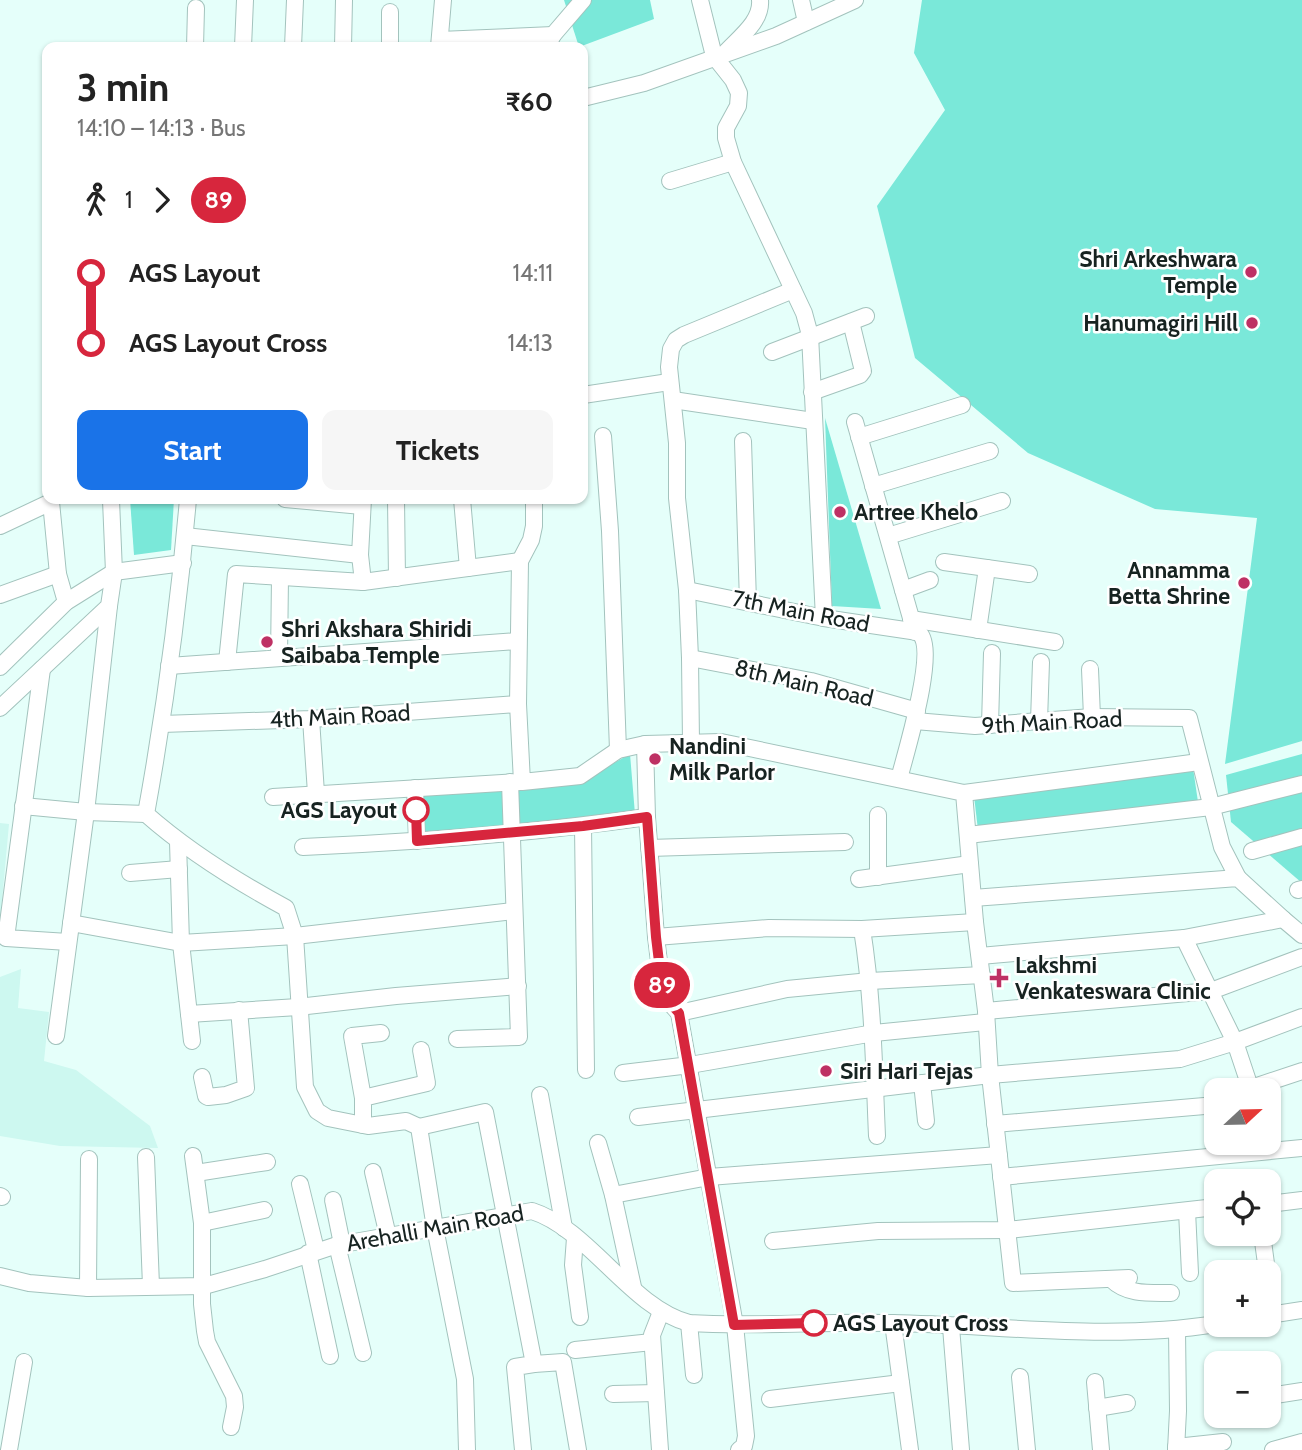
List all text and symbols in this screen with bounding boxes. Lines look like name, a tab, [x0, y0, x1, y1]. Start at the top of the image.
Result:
text: 3 min	[77, 64, 169, 111]
text: ₹60	[506, 86, 553, 118]
text: 14:10 – 14:13 · Bus	[77, 114, 246, 142]
icon: walk	[77, 181, 115, 219]
icon: forward	[143, 181, 181, 219]
text: 89	[205, 185, 232, 214]
text: 1	[125, 186, 133, 214]
place label: Shri Arkeshwara Temple	[1079, 245, 1238, 299]
text: AGS Layout	[129, 257, 260, 289]
text: 14:11	[512, 259, 553, 287]
marker: Shri Arkeshwara Temple	[1243, 264, 1259, 280]
place label: Hanumagiri Hill	[1083, 309, 1238, 337]
marker: Hanumagiri Hill	[1244, 315, 1260, 331]
text: AGS Layout Cross	[129, 327, 327, 359]
text: 14:13	[507, 329, 553, 357]
button: Start	[77, 410, 308, 490]
button: Tickets	[322, 410, 553, 490]
place label: Artree Khelo	[854, 498, 978, 526]
marker: Artree Khelo	[832, 504, 848, 520]
place label: Annamma Betta Shrine	[1108, 556, 1231, 610]
marker: Annamma Betta Shrine	[1236, 575, 1252, 591]
street label: 7th Main Road	[730, 584, 872, 638]
place label: Shri Akshara Shiridi Saibaba Temple	[281, 615, 472, 669]
marker: Shri Akshara Shiridi Saibaba Temple	[259, 634, 275, 650]
street label: 8th Main Road	[732, 653, 876, 713]
street label: 4th Main Road	[269, 698, 411, 734]
street label: 9th Main Road	[981, 704, 1123, 740]
place label: Nandini Milk Parlor	[669, 732, 775, 786]
marker: Nandini Milk Parlor	[647, 751, 663, 767]
place label: AGS Layout	[281, 796, 397, 824]
marker: AGS Layout	[403, 797, 429, 823]
place label: Lakshmi Venkateswara Clinic	[1015, 951, 1211, 1005]
line badge: 89	[630, 962, 694, 1008]
marker: Lakshmi Venkateswara Clinic	[989, 968, 1009, 988]
text: 89	[648, 970, 676, 999]
place label: Siri Hari Tejas	[840, 1057, 973, 1085]
marker: Siri Hari Tejas	[818, 1063, 834, 1079]
north arrow	[1204, 1078, 1281, 1155]
map controls	[1204, 1078, 1281, 1428]
button: locate	[1204, 1169, 1281, 1246]
street label: Arehalli Main Road	[344, 1199, 526, 1257]
button: +	[1204, 1260, 1281, 1337]
place label: AGS Layout Cross	[833, 1309, 1009, 1337]
marker: AGS Layout Cross	[801, 1310, 827, 1336]
button: −	[1204, 1351, 1281, 1428]

